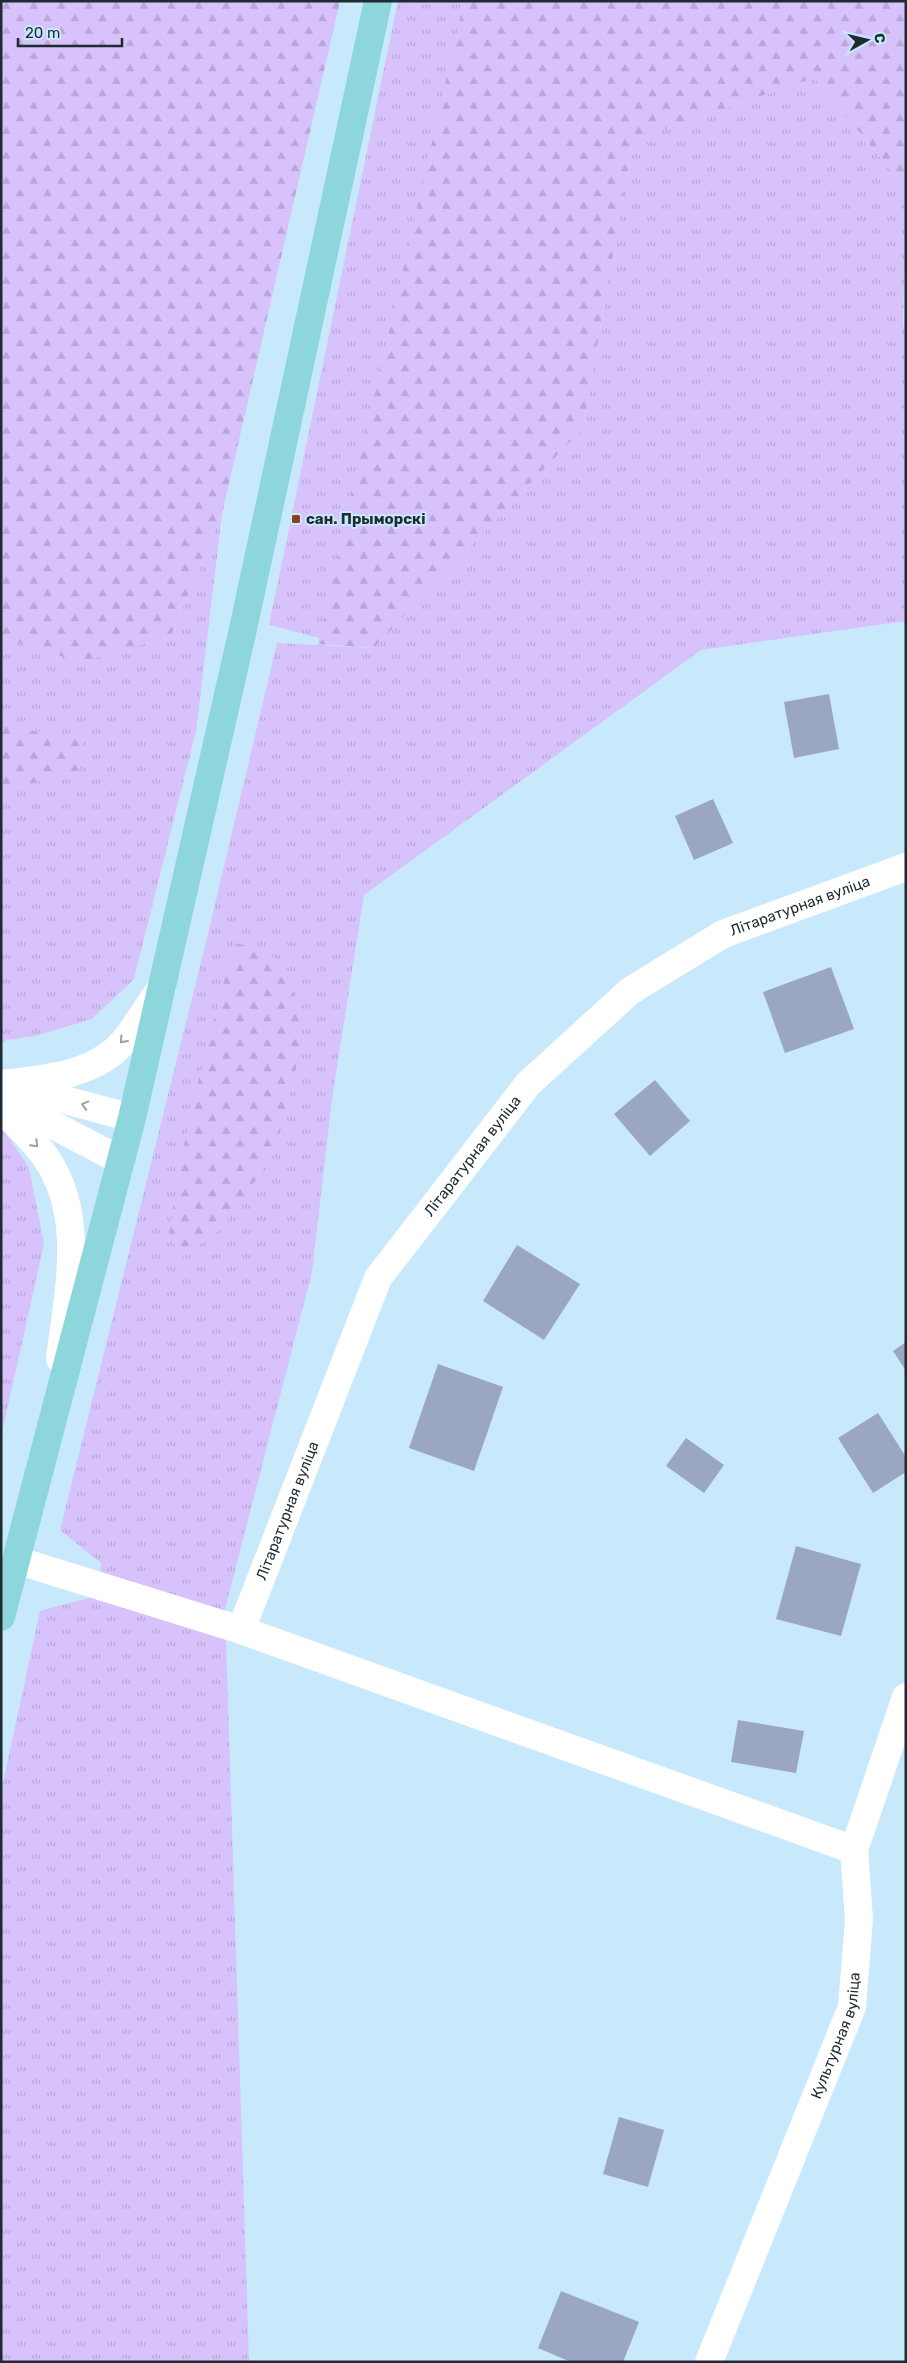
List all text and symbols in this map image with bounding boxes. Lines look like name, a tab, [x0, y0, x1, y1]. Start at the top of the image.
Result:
scale bar	[18, 15, 121, 47]
north arrow	[842, 15, 892, 65]
text: 20 m	[25, 24, 60, 42]
text: С	[870, 32, 889, 44]
place label: сан. Прыморскі	[306, 510, 425, 528]
marker: сан. Прыморскі	[290, 513, 302, 525]
street label: Літаратурная вуліца	[728, 872, 872, 940]
one-way arrow	[120, 1035, 129, 1044]
street label: Літаратурная вуліца	[420, 1092, 525, 1220]
one-way arrow	[81, 1101, 89, 1111]
one-way arrow	[29, 1139, 38, 1148]
street label: Літаратурная вуліца	[252, 1439, 323, 1583]
street label: Культурная вуліца	[807, 1972, 864, 2102]

